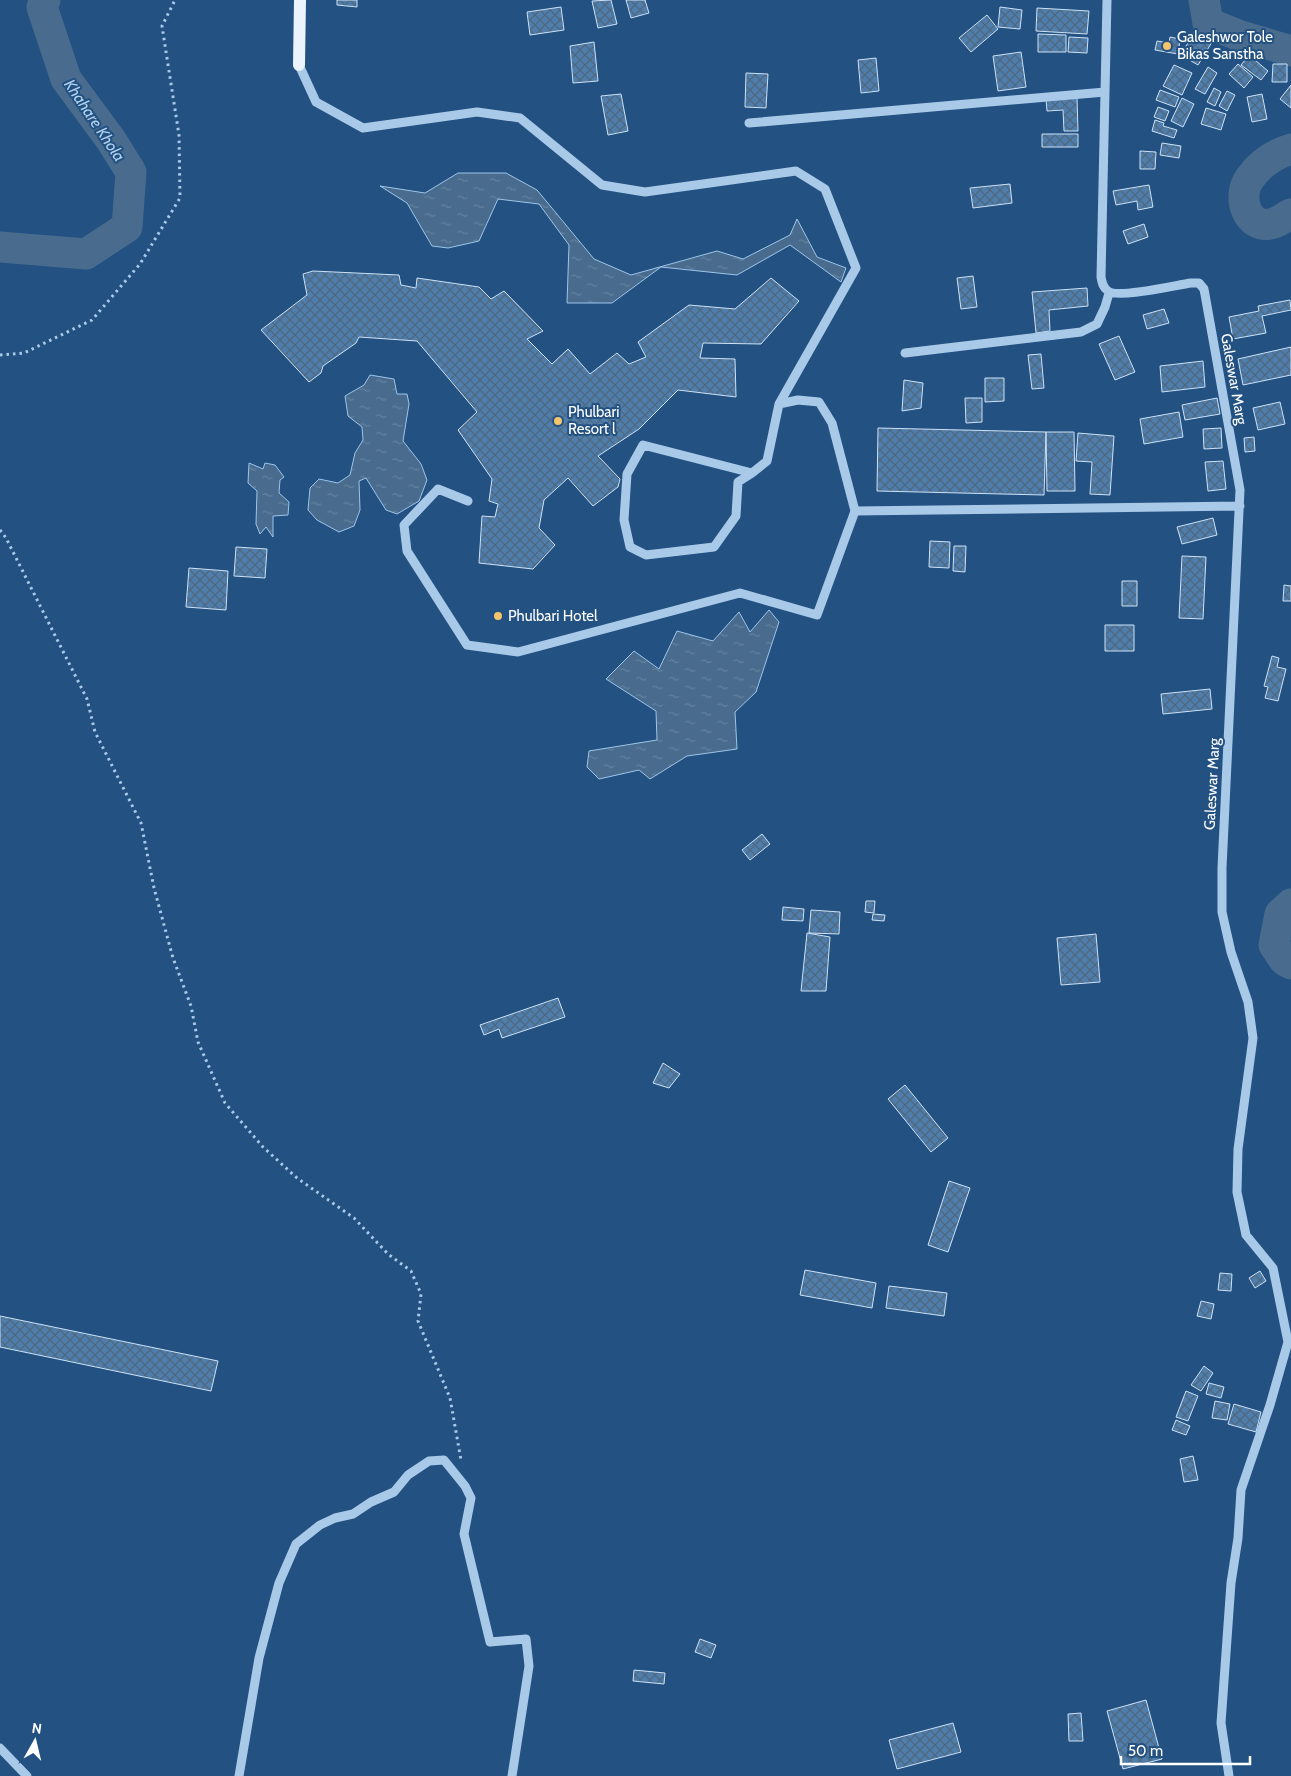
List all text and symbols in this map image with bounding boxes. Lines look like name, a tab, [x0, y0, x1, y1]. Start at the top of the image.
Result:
place label: Galeshwor Tole Bikas Sanstha	[1177, 28, 1273, 63]
marker: Galeshwor Tole Bikas Sanstha	[1161, 40, 1173, 52]
water label: Khahare Khola	[60, 76, 129, 165]
street label: Galeswar Marg	[1217, 332, 1251, 426]
place label: Phulbari Resort l	[568, 403, 619, 438]
marker: Phulbari Resort l	[552, 415, 564, 427]
place label: Phulbari Hotel	[508, 607, 598, 625]
marker: Phulbari Hotel	[492, 610, 504, 622]
street label: Galeswar Marg	[1201, 737, 1223, 831]
north arrow	[10, 1716, 60, 1766]
text: N	[31, 1719, 43, 1738]
scale bar	[1121, 1734, 1250, 1766]
text: 50 m	[1128, 1742, 1163, 1760]

